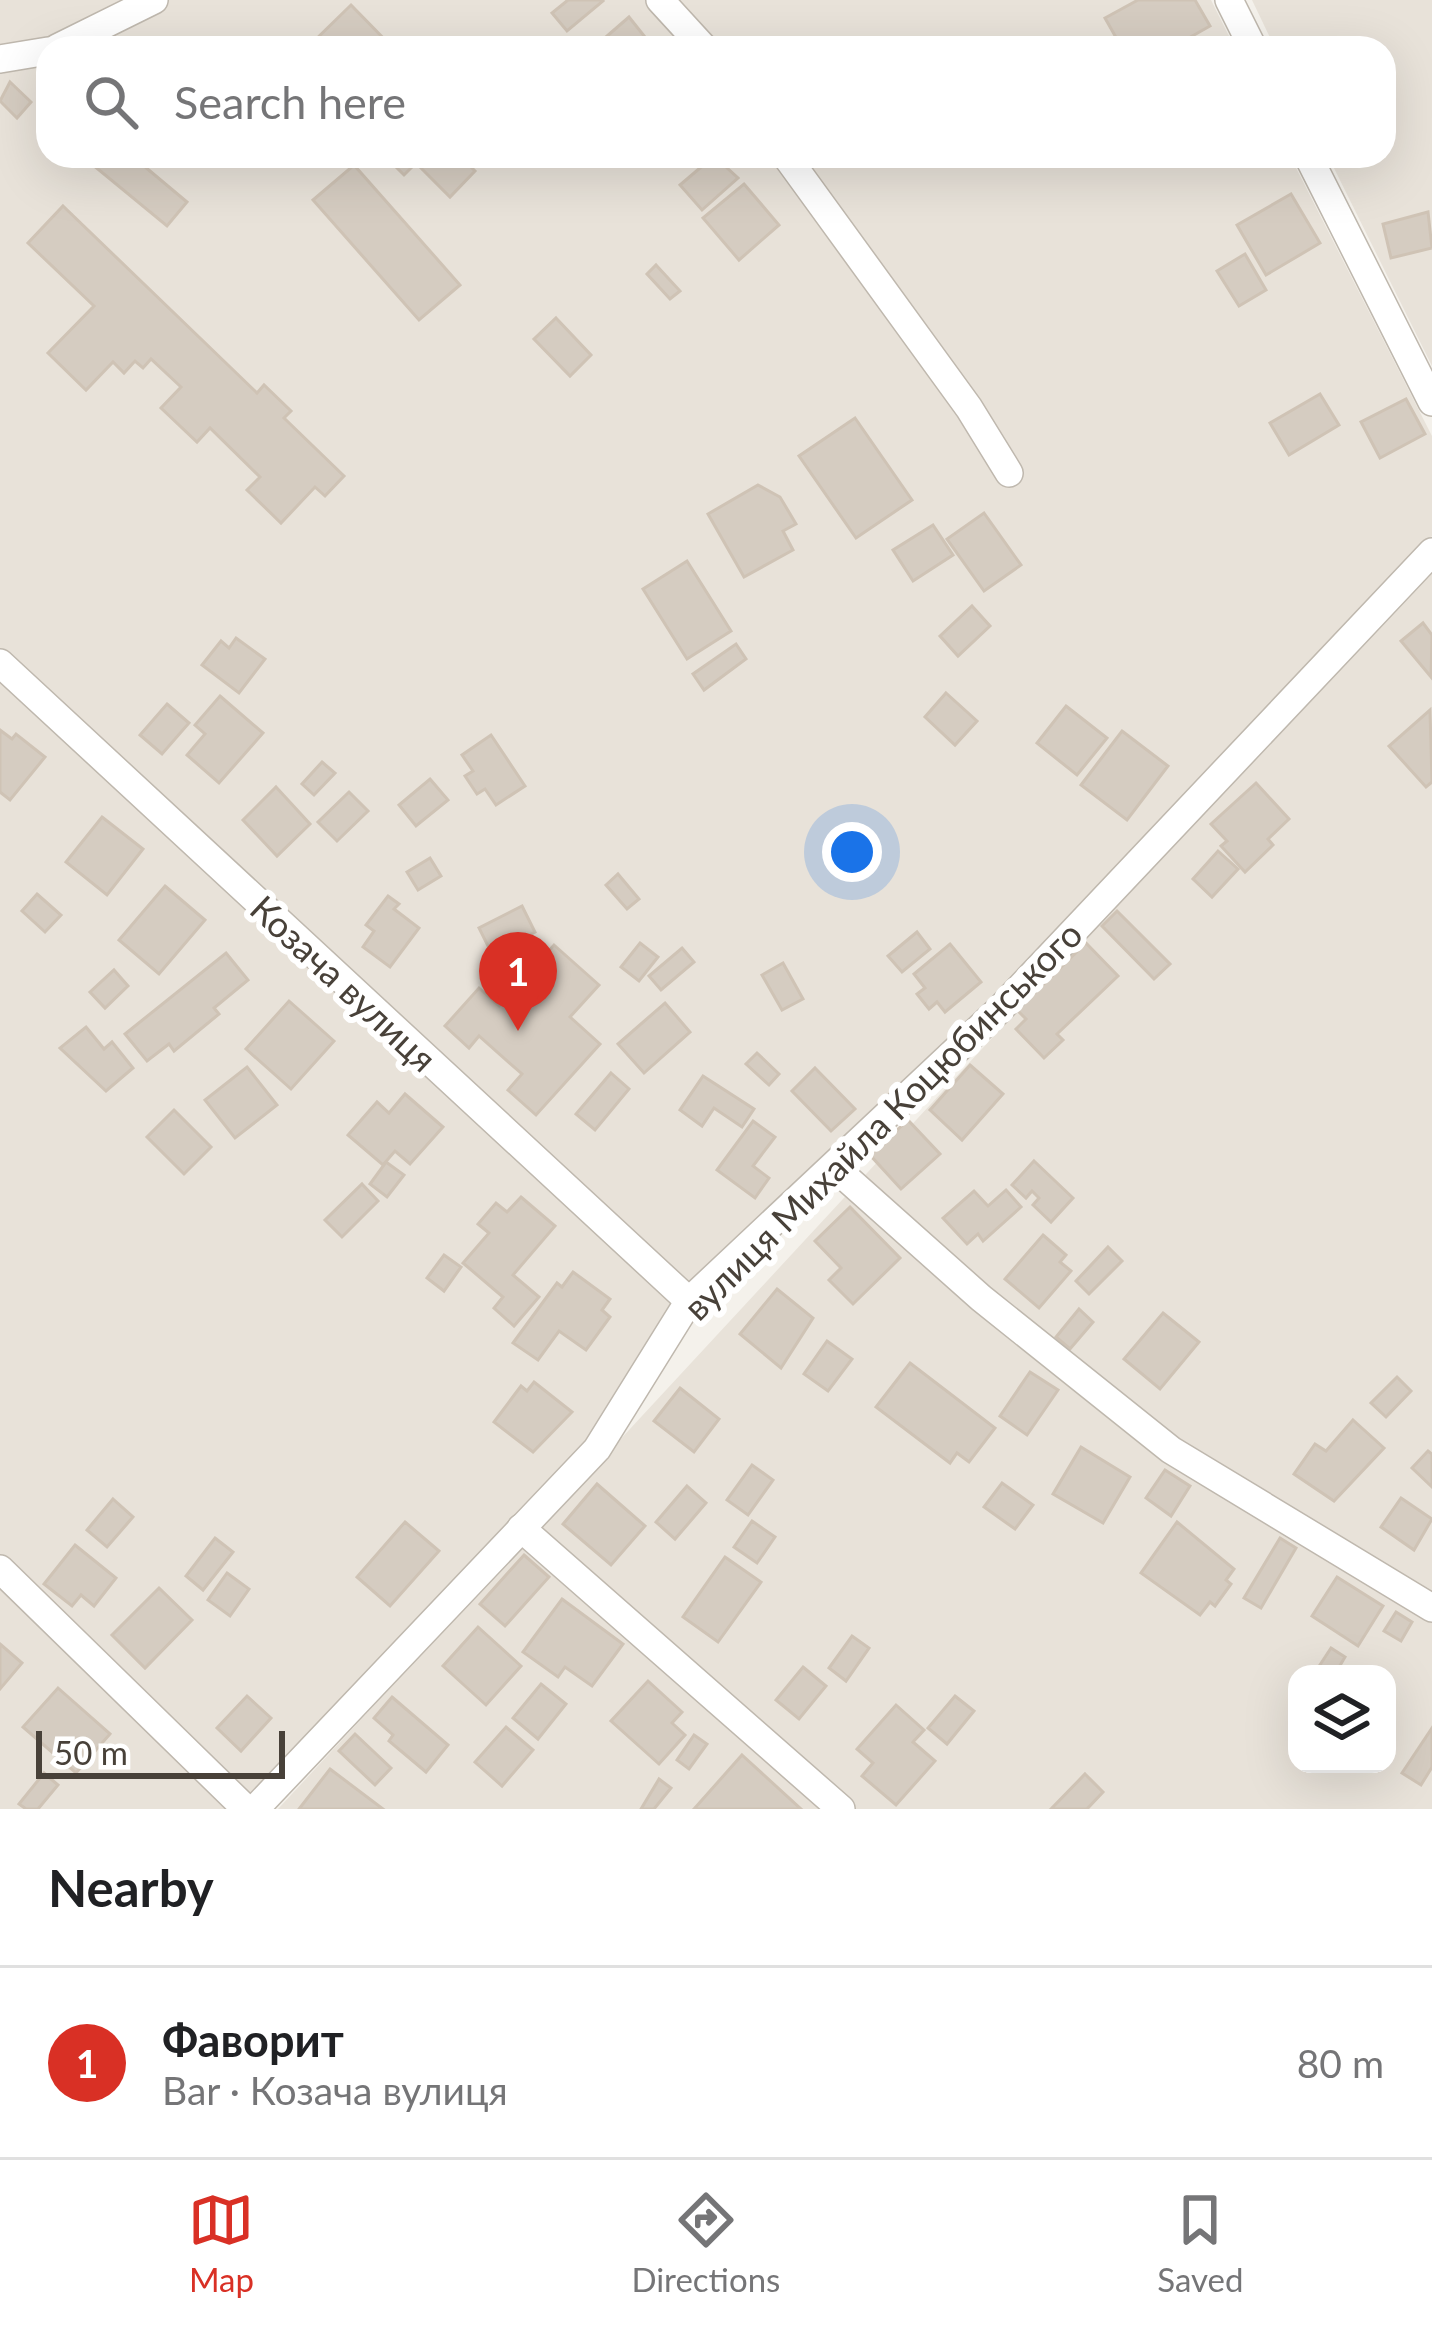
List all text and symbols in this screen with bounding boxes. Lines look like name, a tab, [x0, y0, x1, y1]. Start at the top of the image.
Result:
search box	[36, 36, 1396, 168]
icon: search	[78, 69, 144, 135]
text: Search here	[174, 75, 406, 129]
your location	[822, 822, 882, 882]
street label: Козача вулиця	[242, 886, 446, 1080]
street label: вулиця Михайла Коцюбинського	[674, 912, 1090, 1328]
pin: 1	[479, 932, 557, 1031]
map controls	[1288, 1665, 1396, 1773]
button: layers	[1288, 1665, 1396, 1773]
scale bar	[36, 1725, 285, 1778]
text: 50 m	[54, 1732, 128, 1772]
text: Nearby	[48, 1857, 214, 1918]
text: Фаворит	[162, 2013, 344, 2067]
text: 1	[76, 2040, 98, 2086]
text: 80 m	[1297, 2040, 1384, 2086]
text: Bar · Козача вулиця	[162, 2067, 508, 2113]
tab: Map	[188, 2187, 254, 2299]
tab: Directions	[631, 2187, 780, 2299]
tab: Saved	[1157, 2187, 1244, 2299]

